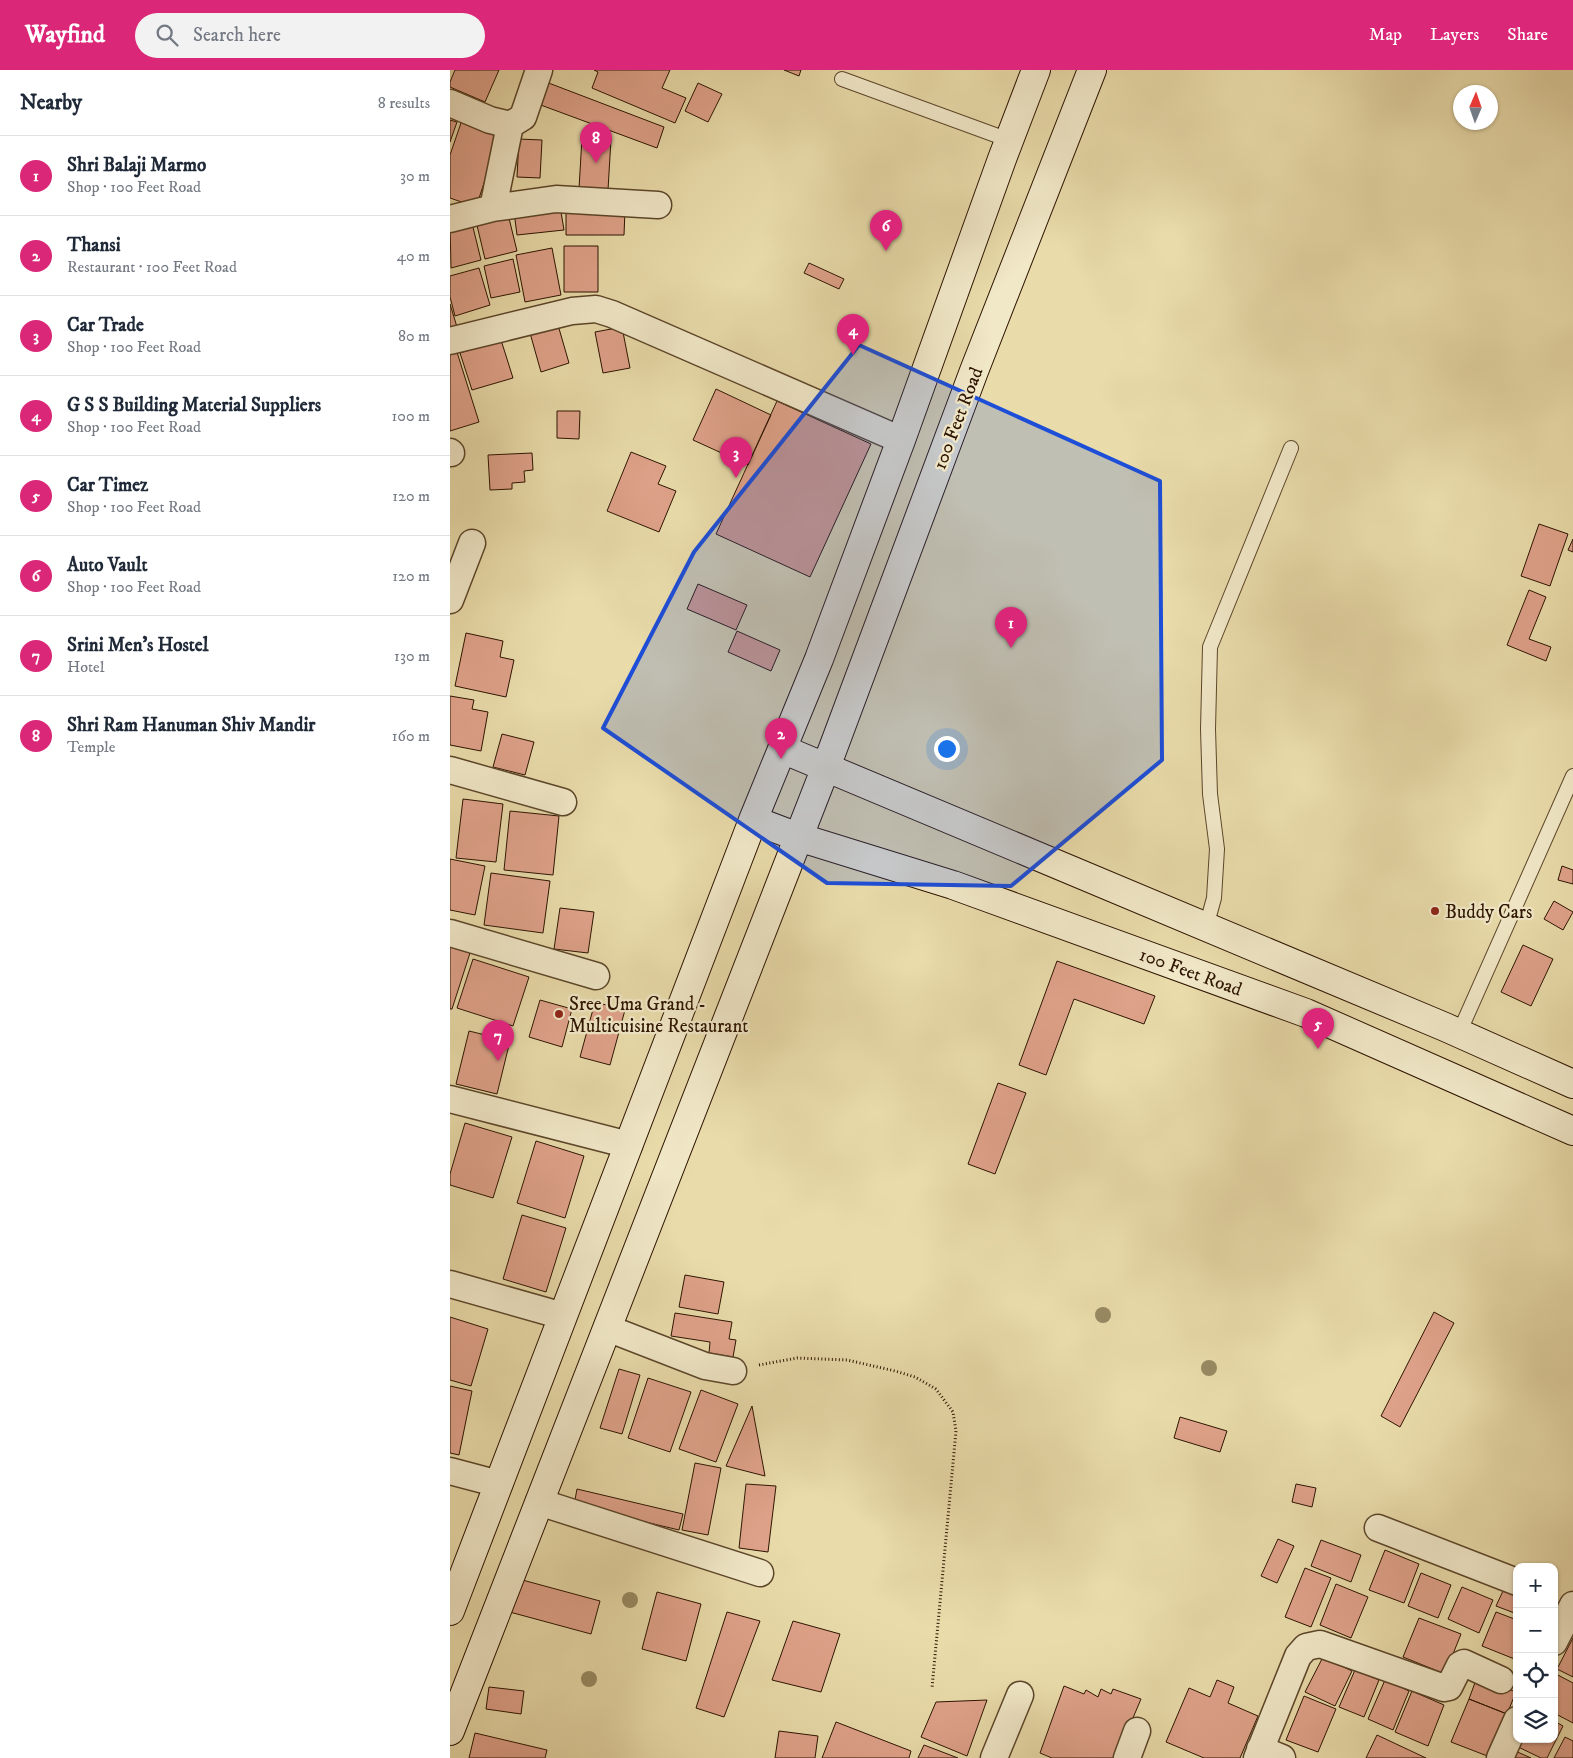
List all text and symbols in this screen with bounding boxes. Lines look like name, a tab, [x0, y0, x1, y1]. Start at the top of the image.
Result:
search box	[135, 13, 485, 58]
text: Wayfind	[25, 20, 105, 50]
icon: search	[153, 21, 181, 49]
text: Search here	[193, 24, 281, 47]
text: Map	[1369, 24, 1402, 46]
text: Layers	[1430, 24, 1479, 46]
text: Share	[1507, 24, 1548, 46]
north arrow	[1453, 85, 1498, 130]
text: Nearby	[20, 90, 82, 116]
text: 8 results	[378, 93, 430, 113]
pin: 8	[580, 122, 612, 163]
text: Shri Balaji Marmo	[67, 154, 206, 177]
text: 1	[33, 166, 39, 186]
text: 30 m	[400, 166, 430, 186]
text: Shop · 100 Feet Road	[67, 177, 201, 197]
pin: 6	[870, 210, 902, 251]
text: Thansi	[67, 234, 121, 257]
text: 2	[32, 246, 40, 266]
text: 40 m	[397, 246, 430, 266]
text: Restaurant · 100 Feet Road	[67, 257, 237, 277]
text: Car Trade	[67, 314, 144, 337]
pin: 4	[837, 314, 869, 355]
text: 3	[33, 326, 39, 346]
text: 80 m	[398, 326, 430, 346]
text: Shop · 100 Feet Road	[67, 337, 201, 357]
street label: 100 Feet Road	[928, 364, 989, 473]
text: G S S Building Material Suppliers	[67, 394, 321, 417]
text: 4	[31, 406, 41, 426]
text: 100 m	[392, 406, 430, 426]
text: Shop · 100 Feet Road	[67, 417, 201, 437]
pin: 3	[720, 437, 752, 478]
text: Car Timez	[67, 474, 148, 497]
text: 5	[32, 486, 40, 506]
text: 120 m	[392, 486, 430, 506]
text: Shop · 100 Feet Road	[67, 497, 201, 517]
text: Auto Vault	[67, 554, 147, 577]
text: 6	[32, 566, 40, 586]
text: 120 m	[392, 566, 430, 586]
text: Shop · 100 Feet Road	[67, 577, 201, 597]
pin: 1	[995, 607, 1027, 648]
text: Srini Men's Hostel	[67, 634, 208, 657]
text: 7	[32, 646, 40, 666]
text: 130 m	[394, 646, 430, 666]
text: Hotel	[67, 657, 105, 677]
text: Shri Ram Hanuman Shiv Mandir	[67, 714, 315, 737]
pin: 2	[765, 718, 797, 759]
text: 8	[32, 726, 40, 746]
text: 160 m	[392, 726, 430, 746]
your location	[934, 736, 960, 762]
text: Temple	[67, 737, 115, 757]
place label: Buddy Cars	[1445, 901, 1532, 924]
marker: Buddy Cars	[1429, 905, 1441, 917]
street label: 100 Feet Road	[1136, 943, 1246, 1002]
place label: Sree Uma Grand - Multicuisine Restaurant	[569, 993, 748, 1038]
marker: Sree Uma Grand - Multicuisine Restaurant	[553, 1008, 565, 1020]
pin: 5	[1302, 1008, 1334, 1049]
pin: 7	[482, 1020, 514, 1061]
map controls	[1513, 1563, 1558, 1743]
button: +	[1513, 1563, 1558, 1608]
button: −	[1513, 1608, 1558, 1653]
button: locate	[1513, 1653, 1558, 1698]
button: layers	[1513, 1698, 1558, 1743]

